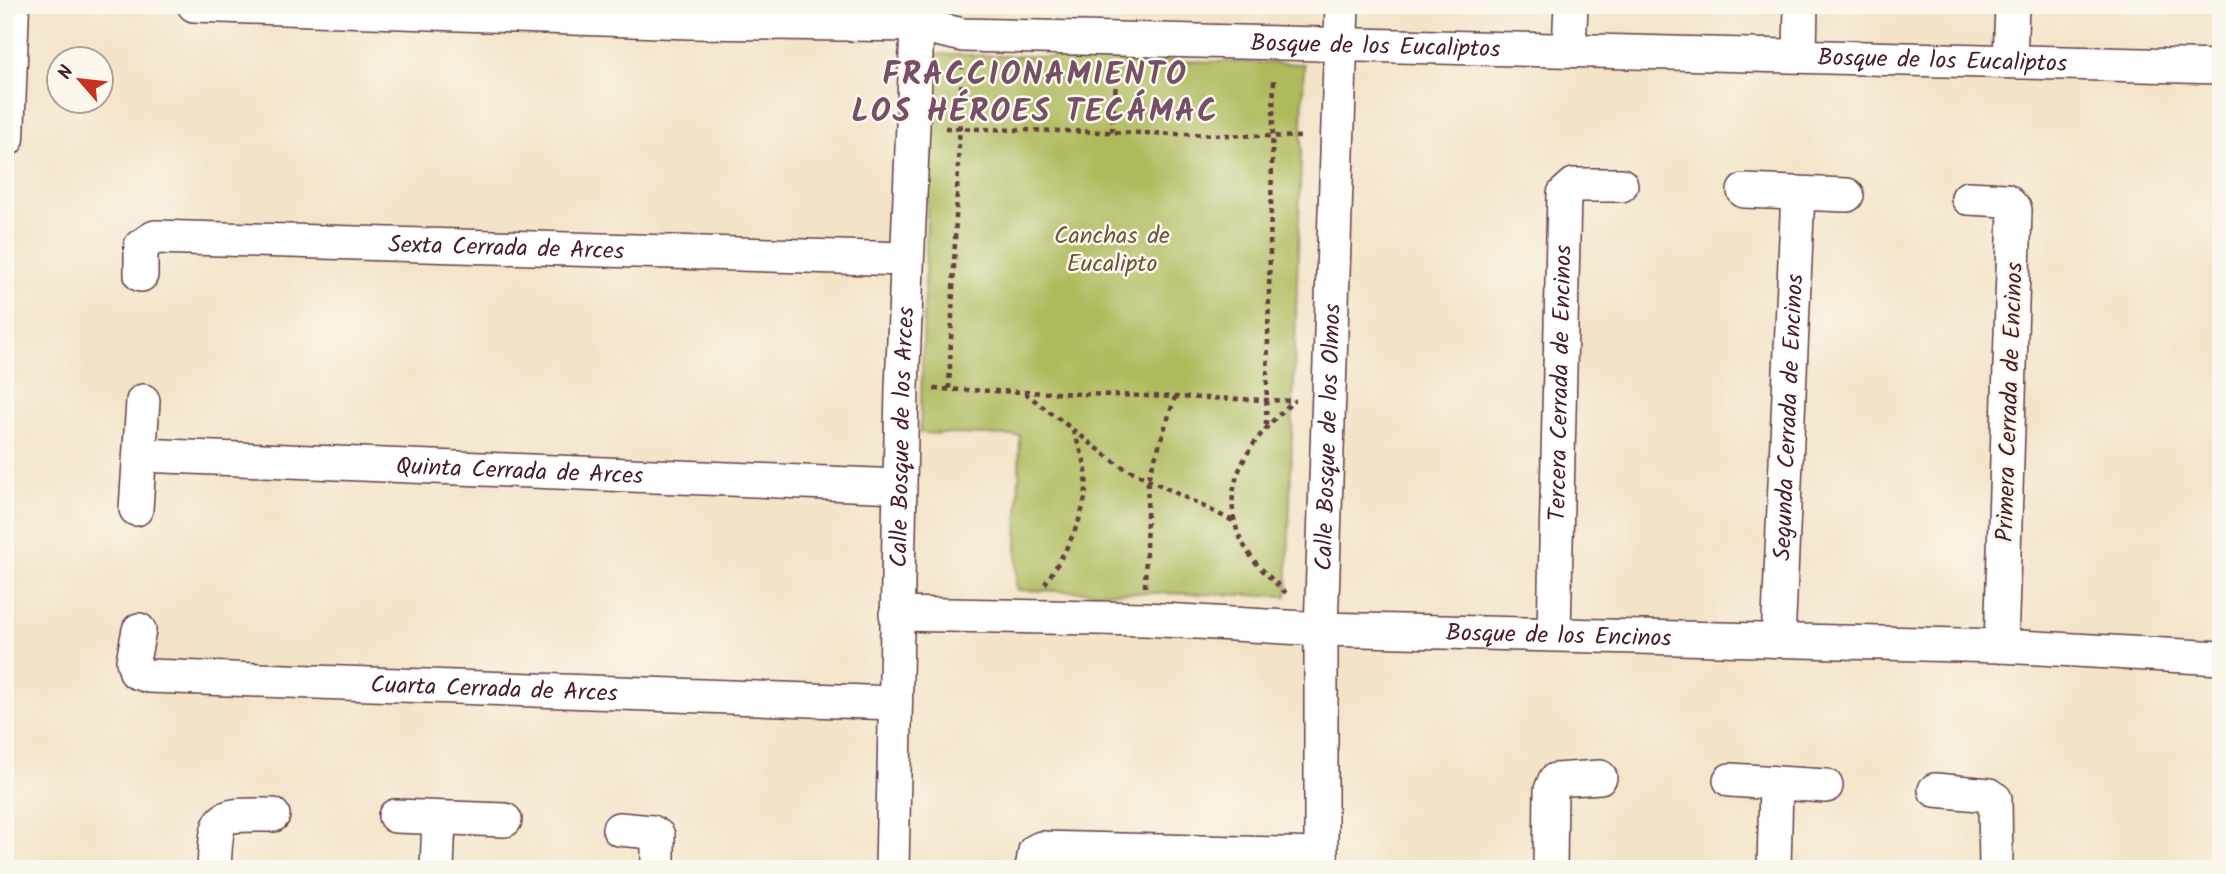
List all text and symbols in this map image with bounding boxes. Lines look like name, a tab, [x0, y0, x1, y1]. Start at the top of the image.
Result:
street label: Bosque de los Eucaliptos	[1250, 24, 1501, 70]
street label: Bosque de los Eucaliptos	[1817, 39, 2068, 84]
north arrow	[46, 46, 116, 116]
district label: FRACCIONAMIENTO LOS HÉROES TECÁMAC	[851, 50, 1219, 138]
text: N	[51, 61, 83, 85]
park label: Canchas de Eucalipto	[1054, 217, 1170, 284]
street label: Sexta Cerrada de Arces	[388, 226, 625, 272]
street label: Tercera Cerrada de Encinos	[1539, 244, 1584, 522]
street label: Primera Cerrada de Encinos	[1986, 261, 2035, 543]
street label: Segunda Cerrada de Encinos	[1764, 273, 1815, 562]
street label: Calle Bosque de los Olmos	[1305, 303, 1353, 572]
street label: Calle Bosque de los Arces	[880, 306, 926, 568]
street label: Quinta Cerrada de Arces	[395, 447, 644, 497]
street label: Bosque de los Encinos	[1445, 614, 1672, 659]
street label: Cuarta Cerrada de Arces	[370, 666, 618, 714]

